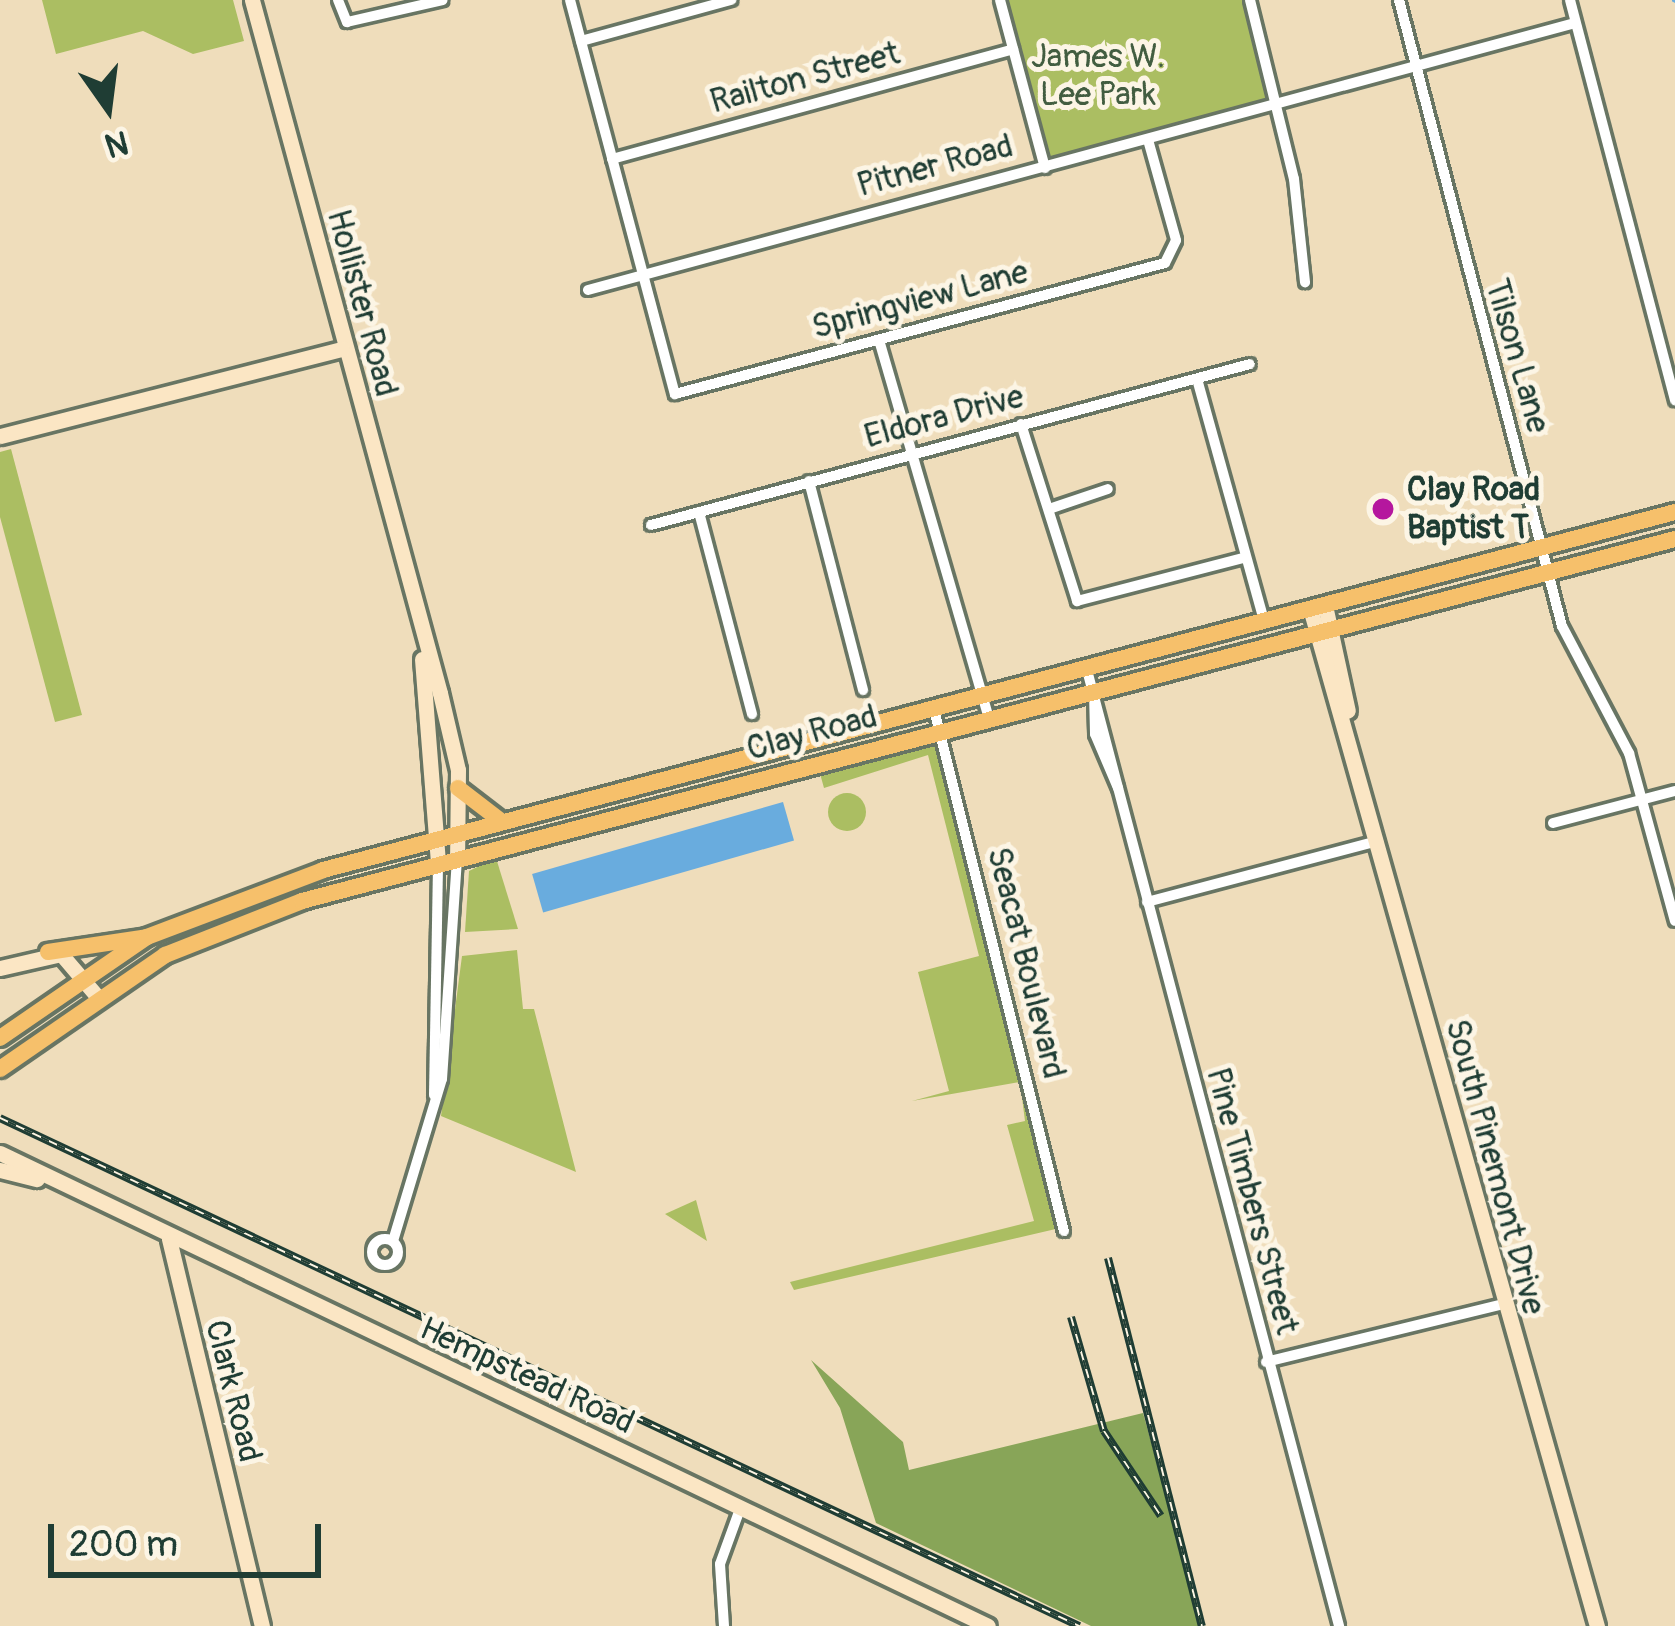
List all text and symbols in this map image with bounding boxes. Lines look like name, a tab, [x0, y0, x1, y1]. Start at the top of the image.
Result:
street label: Railton Street	[706, 34, 904, 122]
park label: James W. Lee Park	[1031, 37, 1165, 115]
north arrow	[48, 48, 168, 168]
text: N	[101, 121, 133, 166]
street label: Pitner Road	[853, 126, 1017, 206]
street label: Hollister Road	[318, 205, 406, 401]
street label: Springview Lane	[808, 252, 1032, 348]
street label: Tilson Lane	[1476, 275, 1558, 437]
street label: Eldora Drive	[860, 377, 1028, 457]
place label: Clay Road Baptist T	[1407, 470, 1540, 548]
marker: Clay Road Baptist T	[1370, 496, 1396, 522]
street label: Clay Road	[743, 697, 881, 769]
street label: Seacat Boulevard	[978, 843, 1074, 1083]
street label: South Pinemont Drive	[1437, 1015, 1553, 1319]
street label: Pine Timbers Street	[1197, 1063, 1307, 1339]
street label: Hempstead Road	[414, 1309, 640, 1443]
street label: Clark Road	[196, 1316, 270, 1466]
scale bar	[54, 1500, 327, 1574]
text: 200 m	[69, 1522, 178, 1567]

